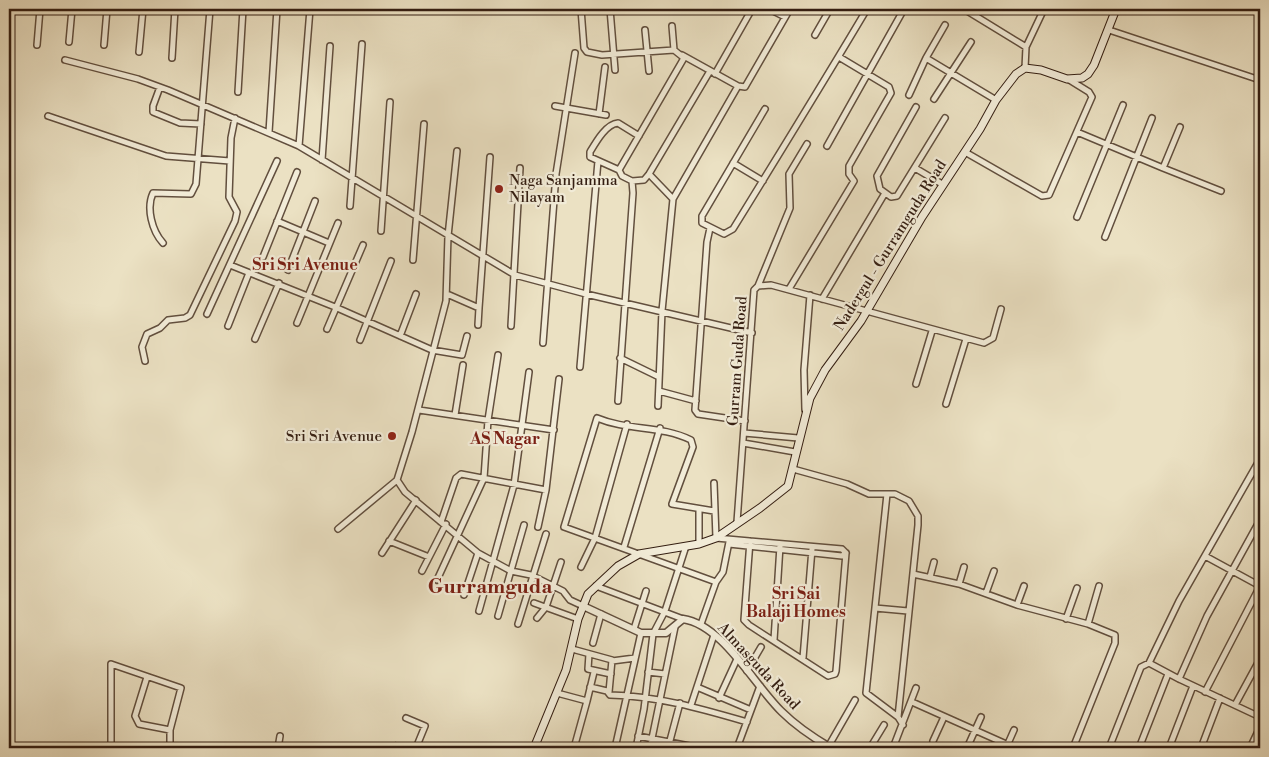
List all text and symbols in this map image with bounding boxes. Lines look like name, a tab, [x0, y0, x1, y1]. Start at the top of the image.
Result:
street label: Nadergul - Gurramguda Road	[830, 156, 951, 334]
place label: Naga Sanjamma Nilayam	[509, 171, 618, 207]
marker: Naga Sanjamma Nilayam	[493, 183, 505, 195]
district label: Sri Sri Avenue	[252, 255, 358, 275]
street label: Gurram Guda Road	[723, 295, 752, 427]
place label: Sri Sri Avenue	[286, 427, 382, 446]
district label: AS Nagar	[469, 429, 540, 449]
marker: Sri Sri Avenue	[386, 430, 398, 442]
district label: Gurramguda	[428, 575, 552, 600]
district label: Sri Sai Balaji Homes	[746, 584, 846, 622]
street label: Almasguda Road	[713, 618, 804, 714]

